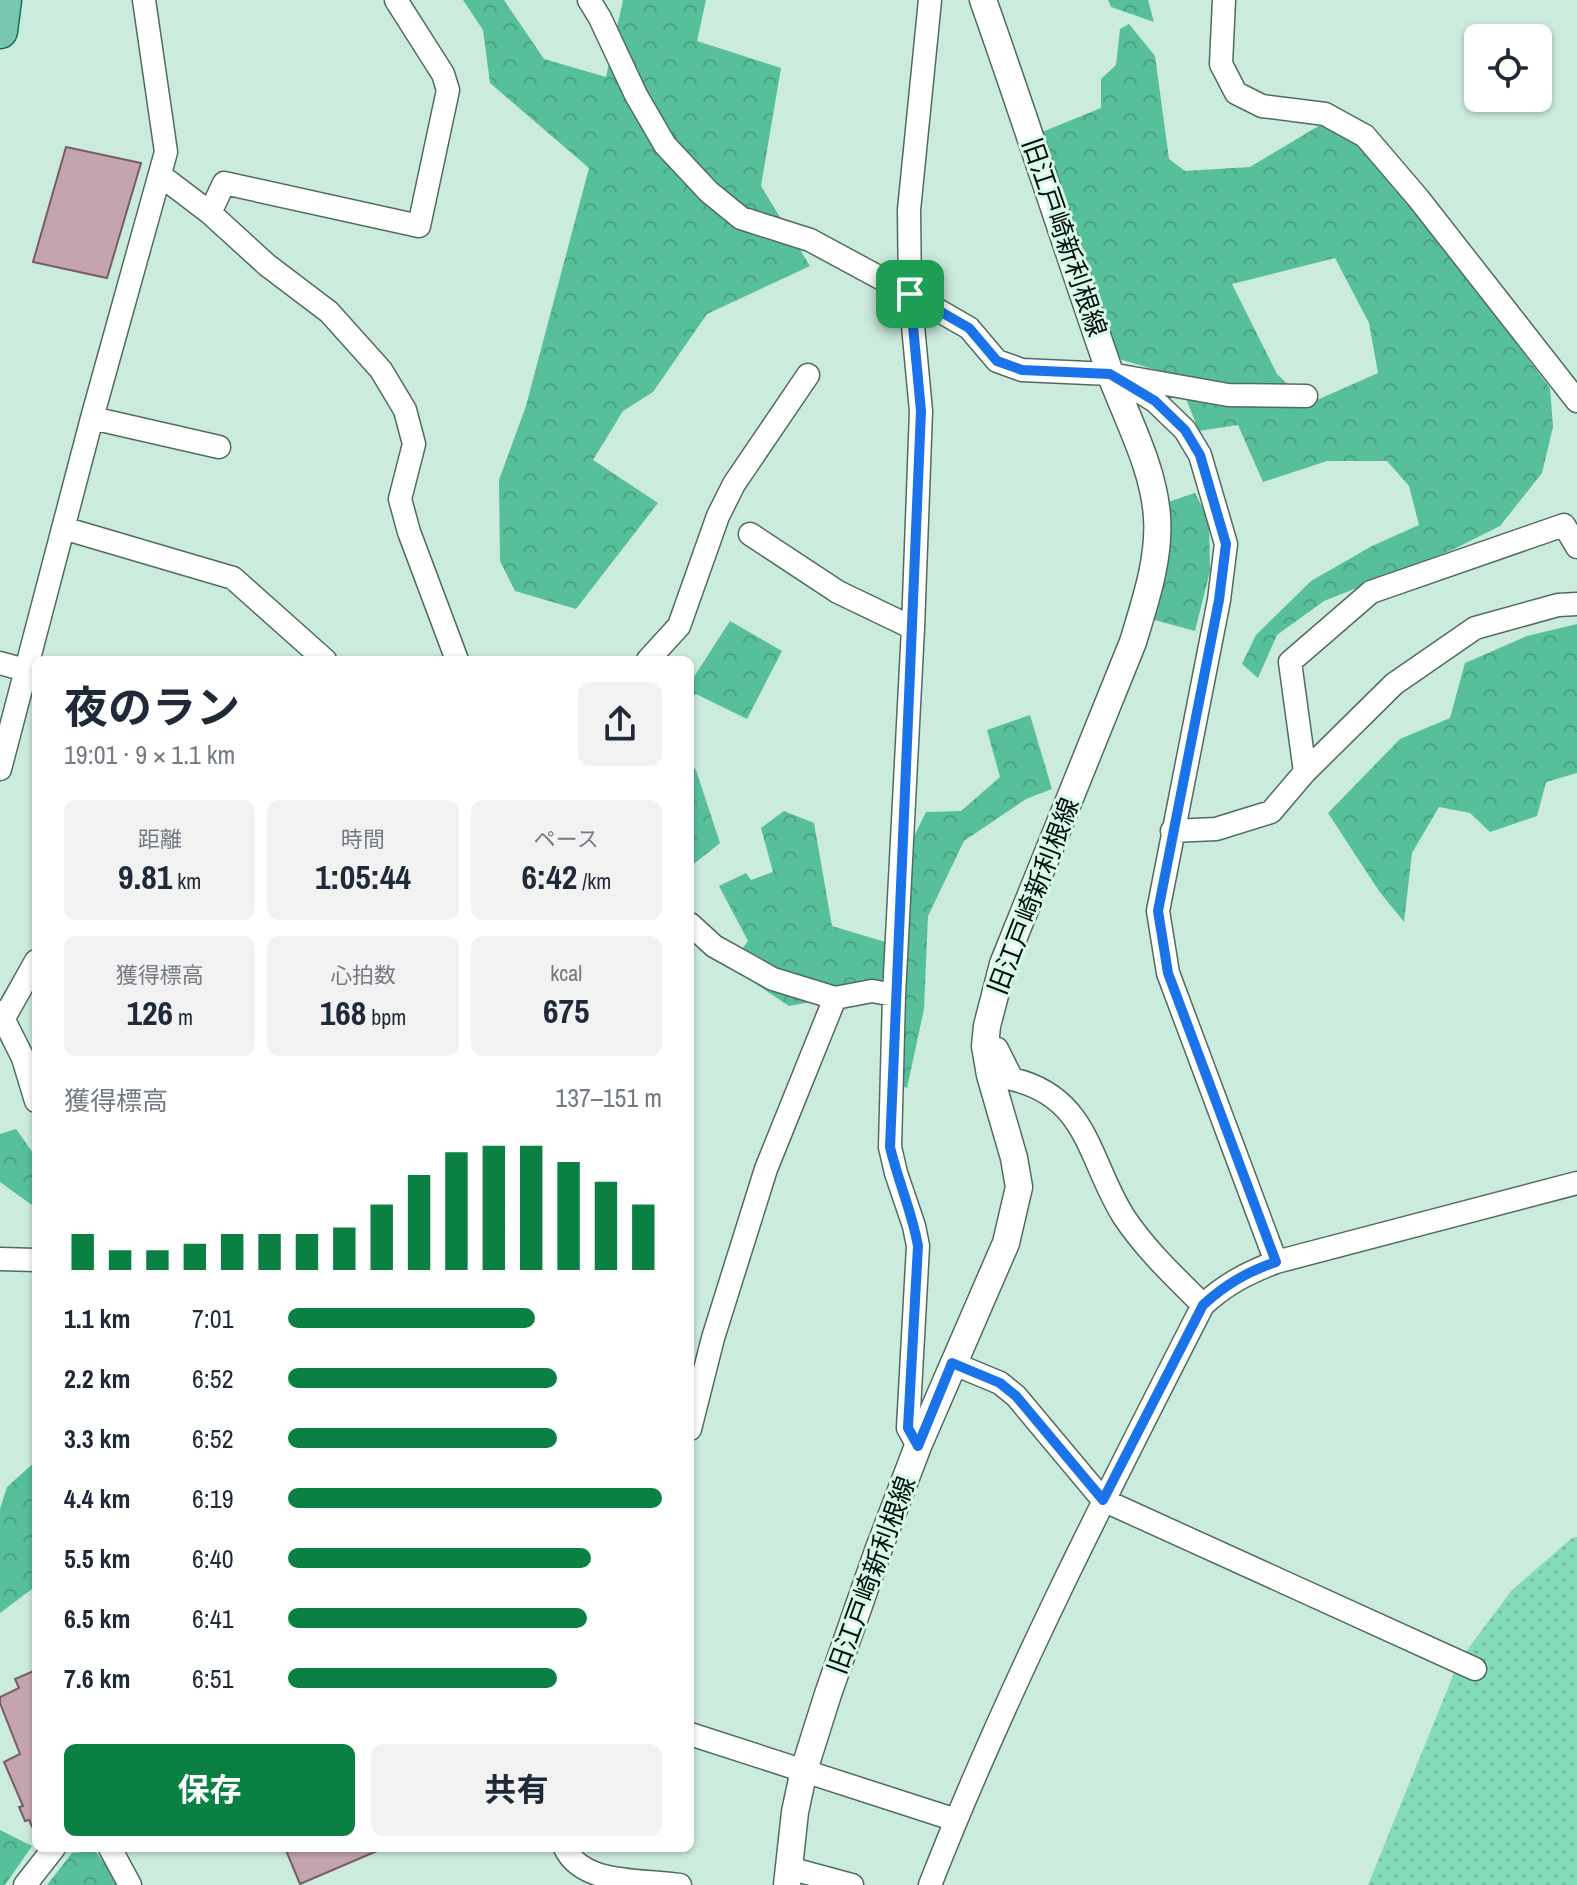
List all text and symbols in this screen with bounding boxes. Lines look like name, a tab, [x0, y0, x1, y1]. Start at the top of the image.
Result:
map controls	[1464, 24, 1552, 112]
button: locate	[1464, 24, 1552, 112]
street label: 旧江戸崎新利根線	[1015, 133, 1115, 341]
pin	[876, 260, 944, 328]
icon: arrive	[888, 272, 932, 316]
text: 夜のラン	[64, 677, 240, 737]
button: share	[578, 682, 662, 766]
text: 19:01 · 9 × 1.1 km	[64, 737, 235, 772]
street label: 旧江戸崎新利根線	[979, 793, 1087, 999]
text: 距離	[138, 824, 182, 854]
text: 時間	[341, 824, 385, 854]
text: ペース	[534, 824, 599, 854]
text: 9.81	[118, 854, 172, 900]
text: 1:05:44	[315, 854, 411, 900]
text: 6:42	[521, 854, 577, 900]
text: km	[172, 866, 201, 896]
text: /km	[577, 866, 611, 896]
text: kcal	[550, 958, 582, 988]
text: 獲得標高	[116, 960, 204, 990]
text: 心拍数	[330, 960, 396, 990]
text: 675	[543, 988, 590, 1034]
text: 126	[126, 990, 173, 1036]
text: 168	[320, 990, 366, 1036]
text: m	[173, 1002, 193, 1032]
text: bpm	[366, 1002, 406, 1032]
text: 137–151 m	[555, 1080, 662, 1115]
text: 獲得標高	[64, 1083, 168, 1118]
text: 1.1 km	[64, 1301, 130, 1336]
text: 7:01	[192, 1301, 234, 1336]
text: 2.2 km	[64, 1361, 130, 1396]
text: 6:52	[192, 1361, 234, 1396]
text: 3.3 km	[64, 1421, 130, 1456]
text: 6:52	[192, 1421, 234, 1456]
street label: 旧江戸崎新利根線	[819, 1471, 923, 1679]
text: 4.4 km	[64, 1481, 130, 1516]
text: 6:19	[192, 1481, 234, 1516]
text: 5.5 km	[64, 1541, 130, 1576]
text: 6:40	[192, 1541, 234, 1576]
text: 6.5 km	[64, 1601, 130, 1636]
text: 6:41	[192, 1601, 234, 1636]
text: 7.6 km	[64, 1661, 130, 1696]
text: 6:51	[192, 1661, 234, 1696]
button: 保存	[64, 1744, 355, 1836]
button: 共有	[371, 1744, 662, 1836]

